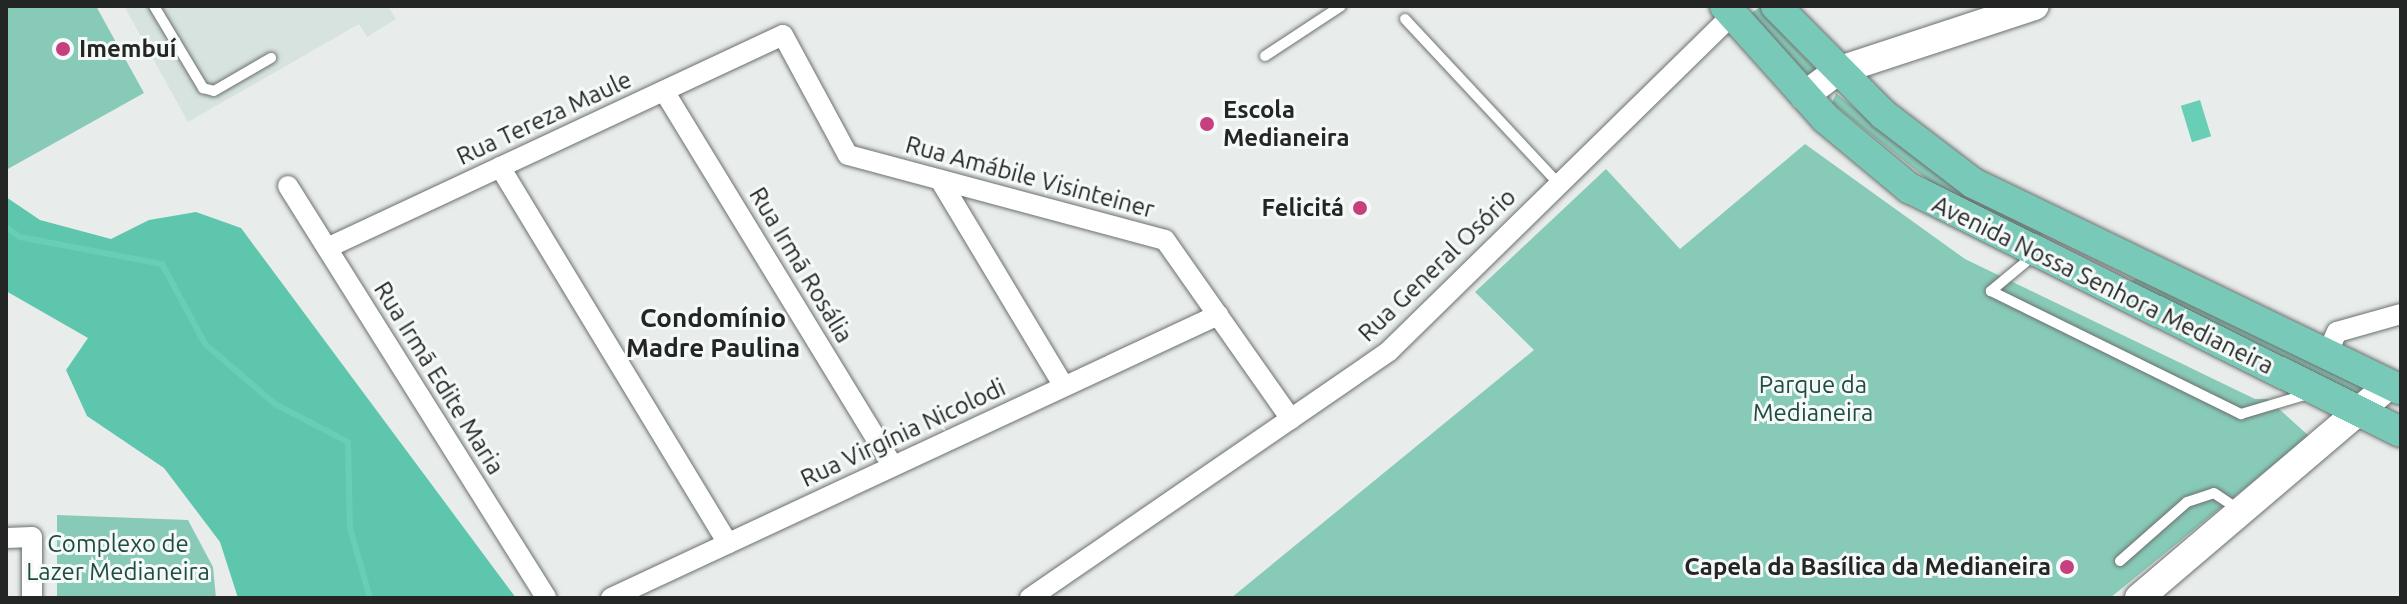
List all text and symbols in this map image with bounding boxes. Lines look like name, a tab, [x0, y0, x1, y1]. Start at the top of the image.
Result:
place label: Imembuí	[79, 35, 177, 63]
marker: Imembuí	[54, 40, 72, 58]
street label: Rua Tereza Maule	[452, 65, 636, 171]
place label: Escola Medianeira	[1223, 96, 1350, 152]
marker: Escola Medianeira	[1198, 115, 1216, 133]
street label: Rua Amábile Visinteiner	[902, 130, 1158, 224]
street label: Rua Irmã Rosália	[743, 182, 859, 348]
street label: Rua General Osório	[1352, 182, 1522, 348]
street label: Avenida Nossa Senhora Medianeira	[1928, 190, 2278, 380]
place label: Felicitá	[1261, 194, 1344, 222]
marker: Felicitá	[1351, 199, 1369, 217]
street label: Rua Irmã Edite Maria	[368, 276, 510, 480]
district label: Condomínio Madre Paulina	[626, 302, 800, 364]
park label: Parque da Medianeira	[1753, 371, 1873, 427]
street label: Rua Virgínia Nicolodi	[796, 373, 1010, 493]
park label: Complexo de Lazer Medianeira	[26, 530, 210, 586]
place label: Capela da Basílica da Medianeira	[1684, 553, 2051, 581]
marker: Capela da Basílica da Medianeira	[2058, 558, 2076, 576]

